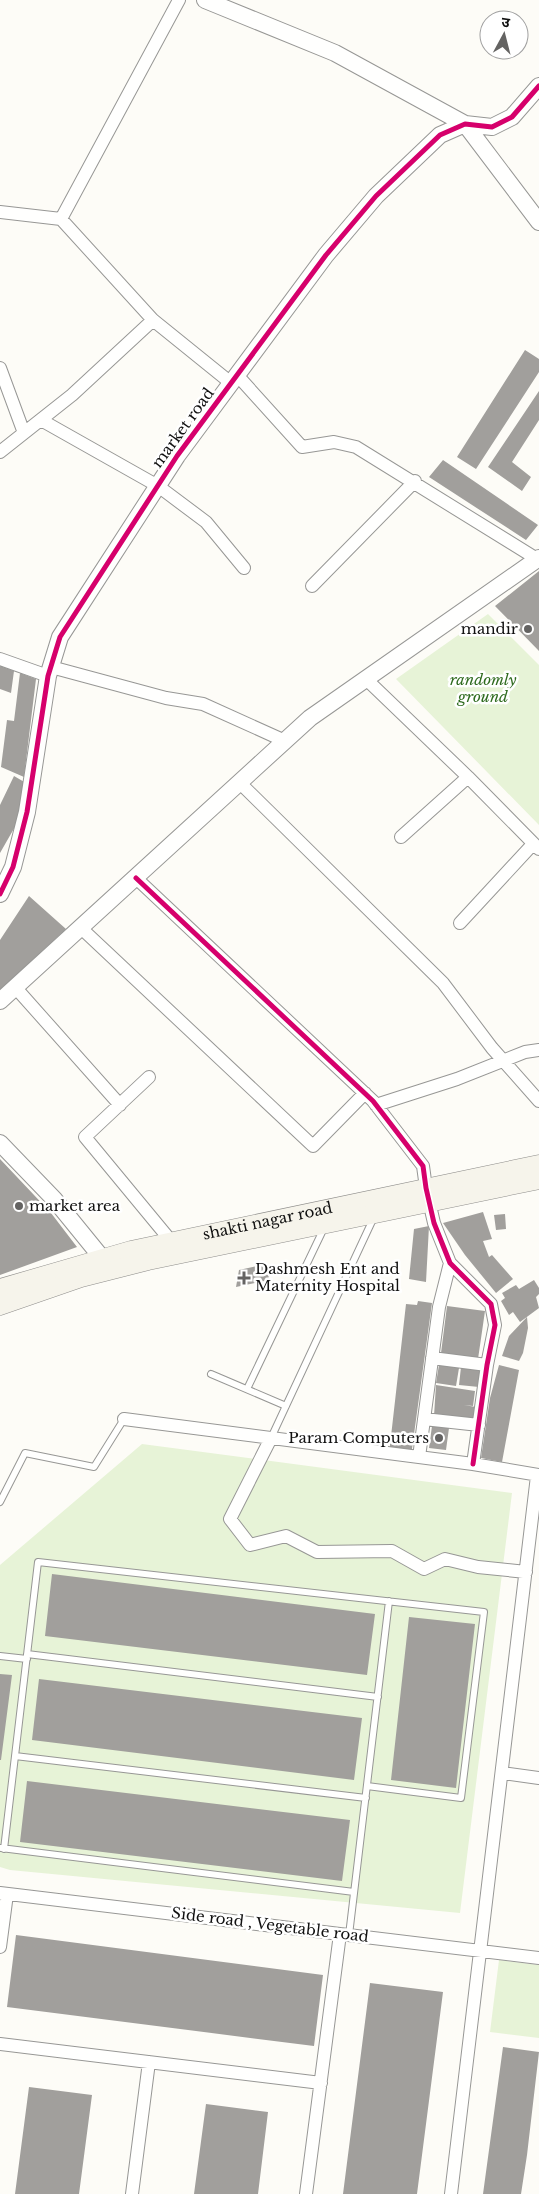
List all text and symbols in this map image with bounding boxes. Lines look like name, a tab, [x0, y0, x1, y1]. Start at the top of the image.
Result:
north arrow	[479, 10, 529, 60]
text: उ	[500, 13, 512, 32]
street label: market road	[147, 384, 218, 471]
place label: mandir	[461, 619, 519, 638]
marker: mandir	[522, 623, 534, 635]
park label: randomly ground	[450, 670, 517, 706]
place label: market area	[29, 1196, 121, 1215]
street label: shakti nagar road	[201, 1198, 334, 1244]
marker: market area	[13, 1200, 25, 1212]
place label: Dashmesh Ent and Maternity Hospital	[255, 1259, 400, 1295]
marker: Dashmesh Ent and Maternity Hospital	[237, 1271, 251, 1285]
place label: Param Computers	[288, 1428, 429, 1447]
marker: Param Computers	[433, 1432, 445, 1444]
street label: Side road , Vegetable road	[170, 1903, 370, 1946]

